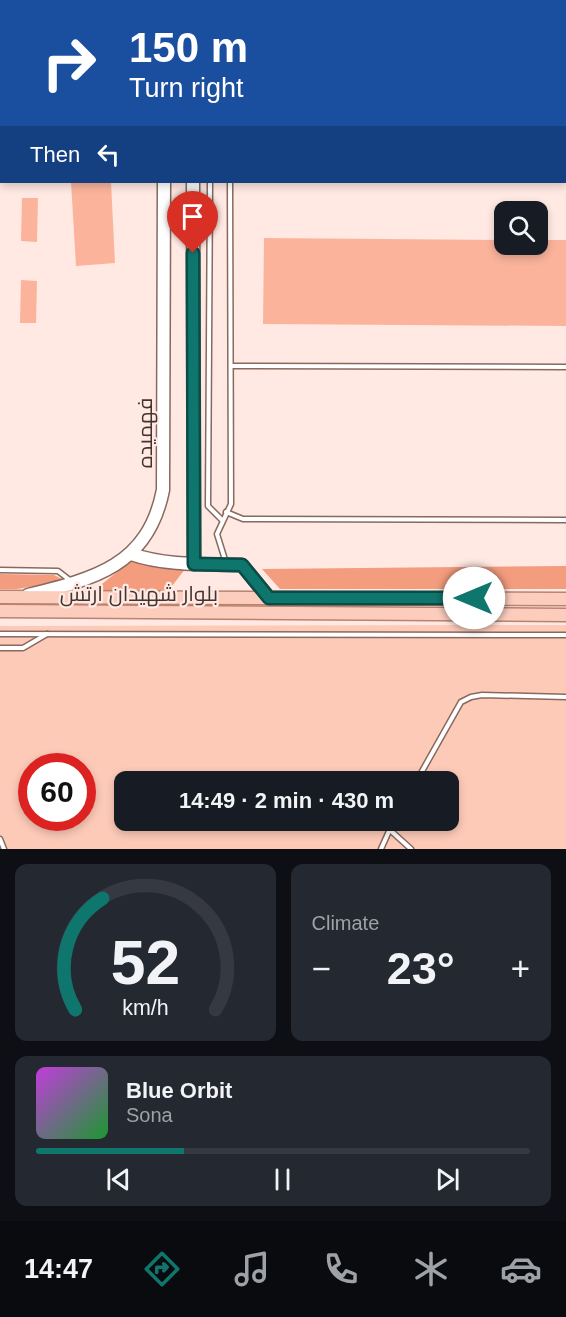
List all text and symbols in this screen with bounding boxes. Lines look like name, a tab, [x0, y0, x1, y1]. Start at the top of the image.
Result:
icon: right	[30, 24, 108, 102]
text: 150 m	[129, 24, 248, 71]
text: Turn right	[129, 73, 244, 103]
icon: left	[92, 138, 125, 171]
text: Then	[30, 142, 80, 167]
pin	[167, 191, 218, 253]
icon: arrive	[176, 200, 209, 233]
map controls	[494, 201, 548, 255]
button: search	[494, 201, 548, 255]
street label: فهمیده	[133, 398, 158, 468]
position arrow	[442, 566, 506, 630]
street label: بلوار شهیدان ارتش	[60, 582, 218, 607]
speed limit sign: 60	[18, 753, 96, 831]
text: 14:49 · 2 min · 430 m	[179, 788, 394, 813]
text: Climate	[312, 912, 379, 934]
text: 52	[111, 928, 180, 997]
text: 23°	[387, 943, 455, 994]
text: −	[312, 950, 331, 987]
text: +	[511, 950, 530, 987]
text: km/h	[122, 996, 168, 1020]
text: Blue Orbit	[126, 1078, 232, 1103]
text: Sona	[126, 1104, 173, 1126]
icon: previous	[102, 1163, 135, 1196]
icon: pause	[266, 1163, 299, 1196]
icon: next	[431, 1163, 464, 1196]
icon: directions	[141, 1248, 183, 1290]
icon: music	[231, 1248, 273, 1290]
icon: phone	[320, 1248, 362, 1290]
icon: climate	[410, 1248, 452, 1290]
icon: car	[500, 1248, 542, 1290]
text: 14:47	[24, 1254, 93, 1284]

